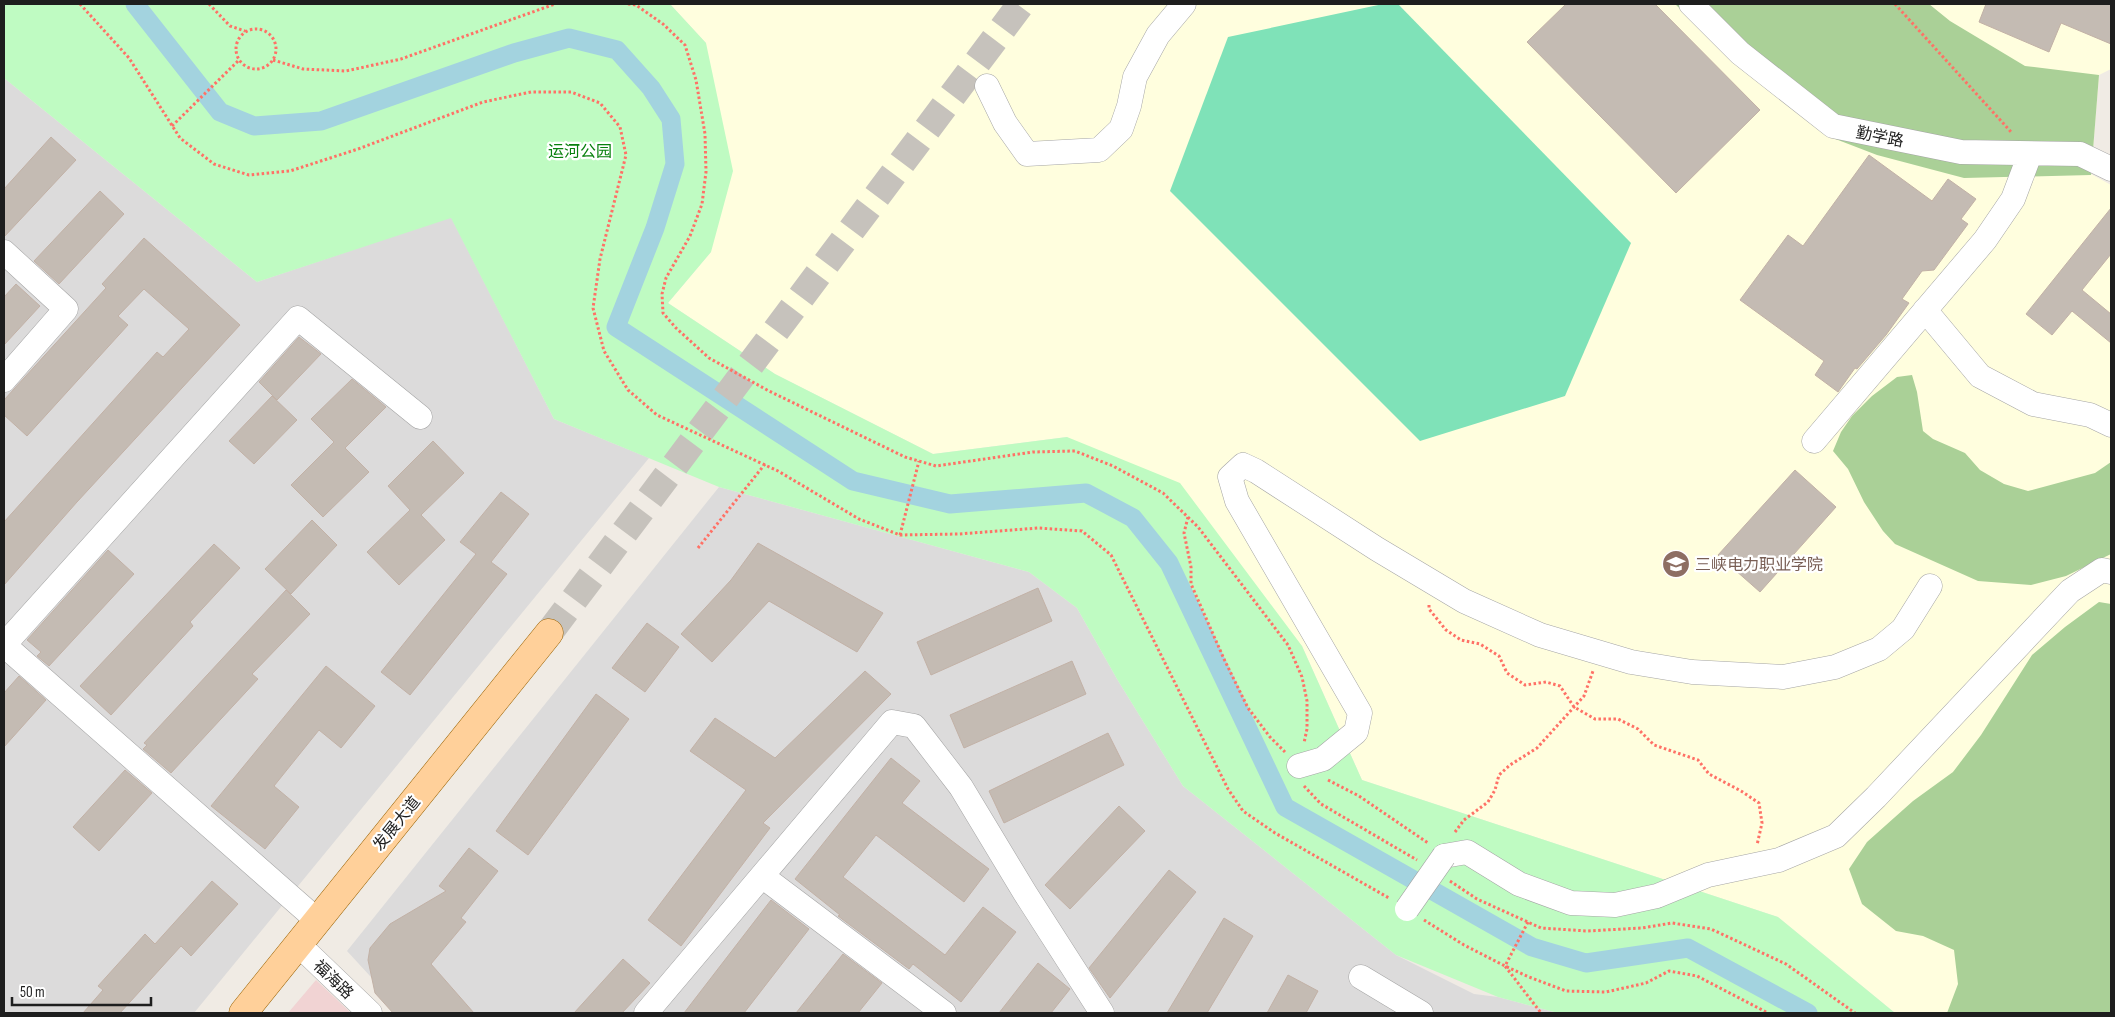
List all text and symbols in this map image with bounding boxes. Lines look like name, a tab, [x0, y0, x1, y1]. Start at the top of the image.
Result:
street label: 勤学路	[1854, 124, 1905, 151]
park label: 运河公园	[548, 143, 612, 162]
school or university icon: 三峡电力职业学院	[1661, 549, 1691, 579]
place label: 三峡电力职业学院	[1695, 556, 1823, 575]
street label: 发展大道	[370, 793, 425, 855]
street label: 福海路	[309, 957, 357, 1004]
scale bar	[12, 974, 151, 1006]
text: 50 m	[20, 983, 45, 1002]

